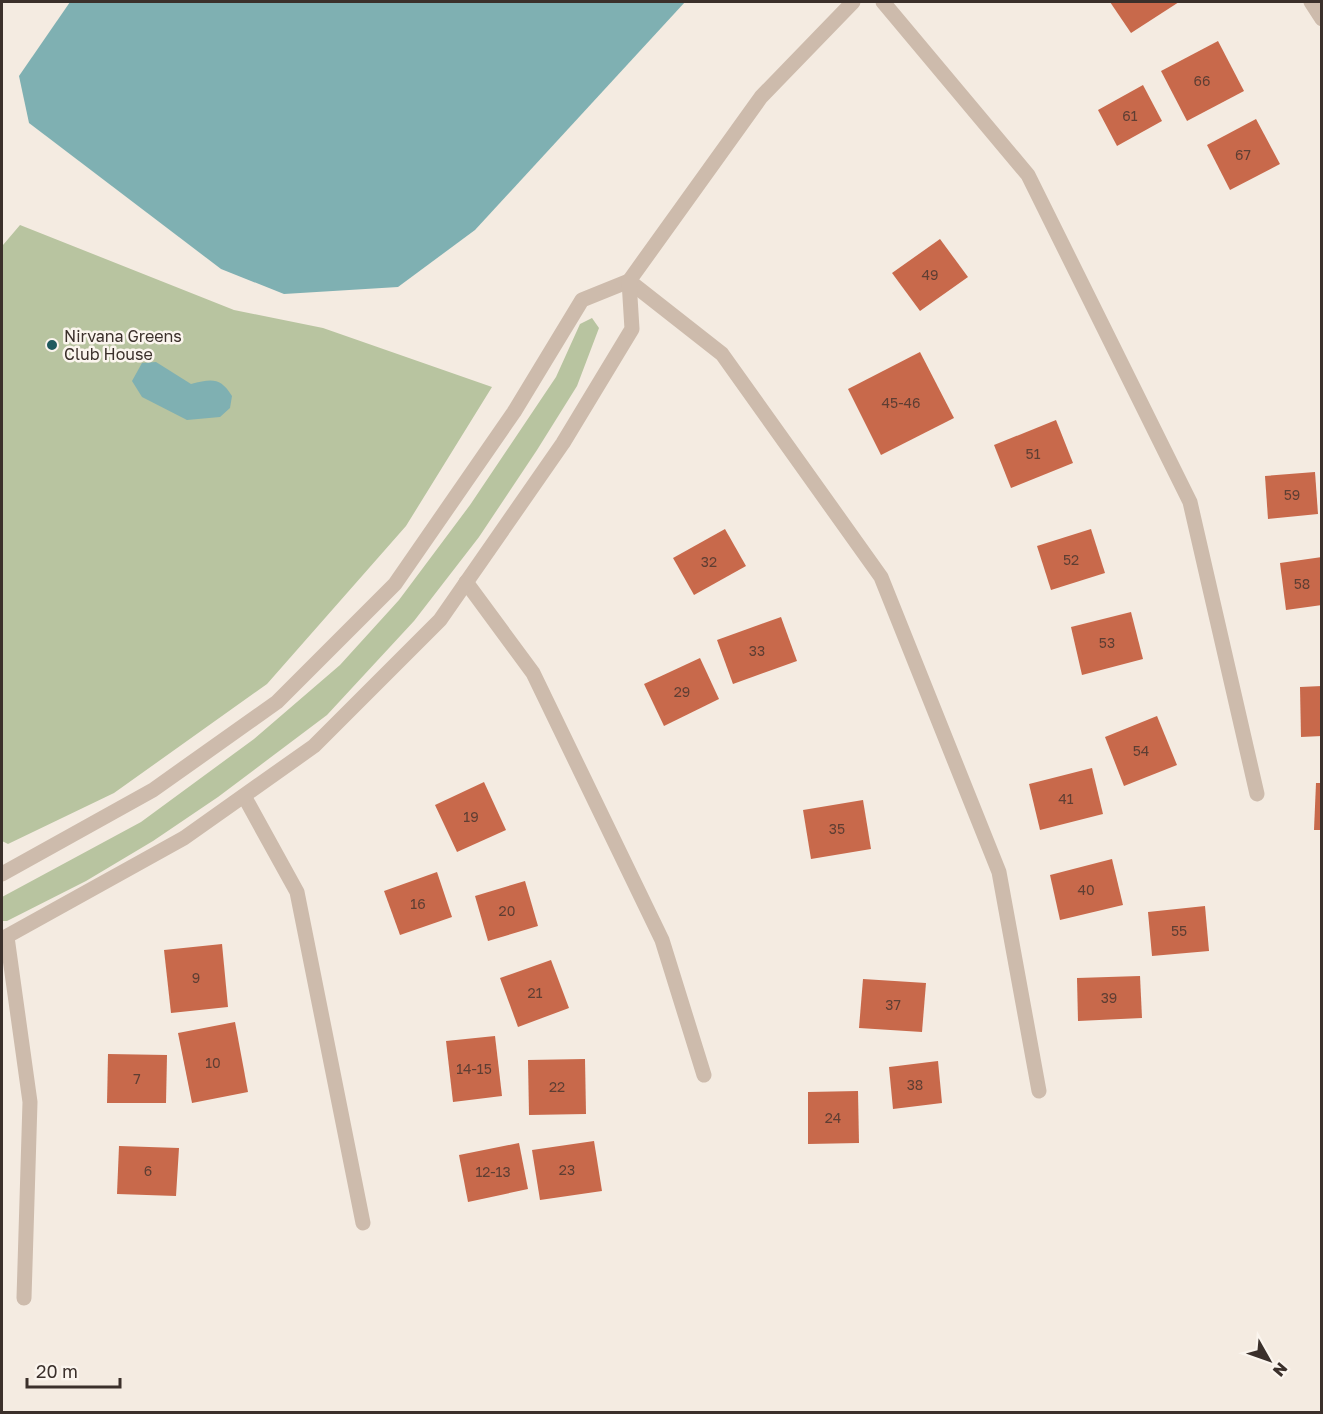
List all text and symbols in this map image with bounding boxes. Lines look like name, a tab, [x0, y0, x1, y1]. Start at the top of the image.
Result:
house number: 66	[1194, 72, 1210, 89]
house number: 61	[1122, 107, 1138, 124]
house number: 67	[1235, 146, 1251, 163]
house number: 49	[921, 266, 939, 283]
place label: Nirvana Greens Club House	[64, 326, 182, 364]
marker: Nirvana Greens Club House	[45, 338, 59, 352]
house number: 45-46	[882, 394, 921, 411]
house number: 51	[1026, 445, 1041, 462]
house number: 59	[1284, 486, 1300, 503]
house number: 52	[1063, 551, 1079, 568]
house number: 32	[701, 553, 717, 570]
house number: 58	[1294, 575, 1310, 592]
house number: 53	[1099, 634, 1115, 651]
house number: 33	[749, 642, 765, 659]
house number: 29	[674, 683, 690, 700]
house number: 54	[1133, 742, 1149, 759]
house number: 41	[1058, 790, 1074, 807]
house number: 19	[463, 808, 479, 825]
house number: 35	[829, 820, 845, 837]
house number: 40	[1077, 881, 1095, 898]
house number: 16	[410, 895, 426, 912]
house number: 20	[499, 902, 515, 919]
house number: 55	[1171, 922, 1187, 939]
house number: 9	[192, 969, 200, 986]
house number: 21	[528, 984, 543, 1001]
house number: 39	[1101, 989, 1117, 1006]
house number: 37	[885, 996, 901, 1013]
house number: 10	[205, 1054, 221, 1071]
house number: 14-15	[456, 1060, 492, 1077]
house number: 7	[133, 1070, 141, 1087]
house number: 38	[907, 1076, 923, 1093]
house number: 22	[549, 1078, 565, 1095]
house number: 24	[825, 1109, 841, 1126]
house number: 23	[559, 1161, 575, 1178]
house number: 6	[144, 1162, 152, 1179]
house number: 12-13	[475, 1163, 511, 1180]
north arrow	[1239, 1330, 1299, 1390]
scale bar	[27, 1351, 120, 1389]
text: N	[1269, 1359, 1292, 1381]
text: 20 m	[36, 1360, 78, 1382]

